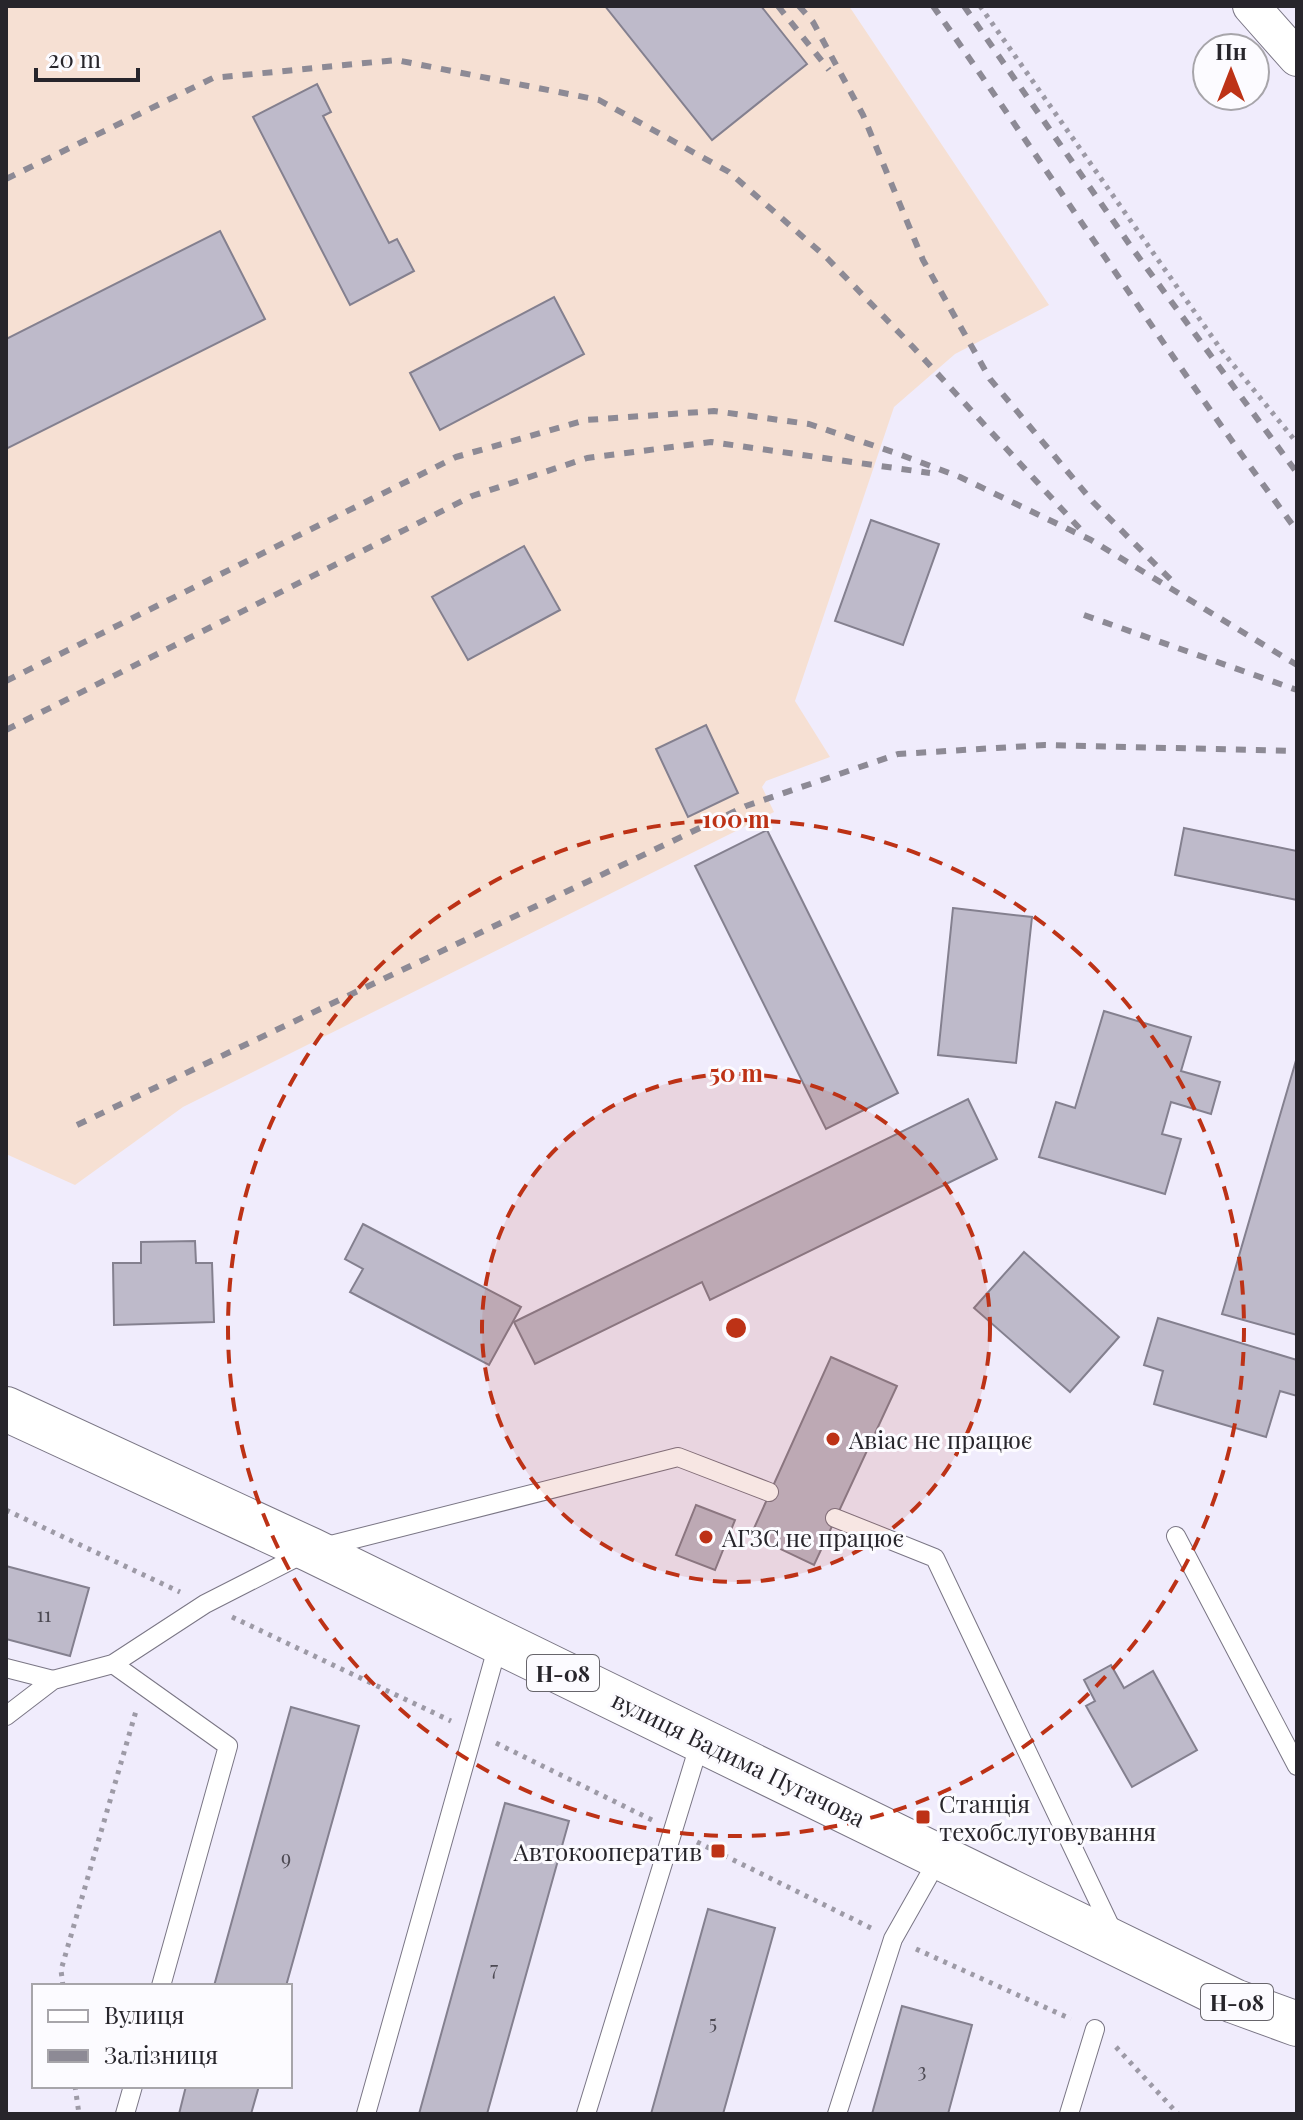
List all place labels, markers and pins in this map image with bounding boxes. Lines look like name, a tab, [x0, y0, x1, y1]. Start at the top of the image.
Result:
centre of rings	[722, 1314, 750, 1342]
place label: Авіас не працює	[848, 1423, 1033, 1455]
marker: Авіас не працює	[824, 1430, 842, 1448]
place label: АГЗС не працює	[721, 1521, 904, 1553]
marker: АГЗС не працює	[697, 1528, 715, 1546]
place label: Станція техобслуговування	[939, 1787, 1156, 1847]
marker: Станція техобслуговування	[914, 1808, 932, 1826]
place label: Автокооператив	[513, 1835, 702, 1867]
marker: Автокооператив	[709, 1842, 727, 1860]

